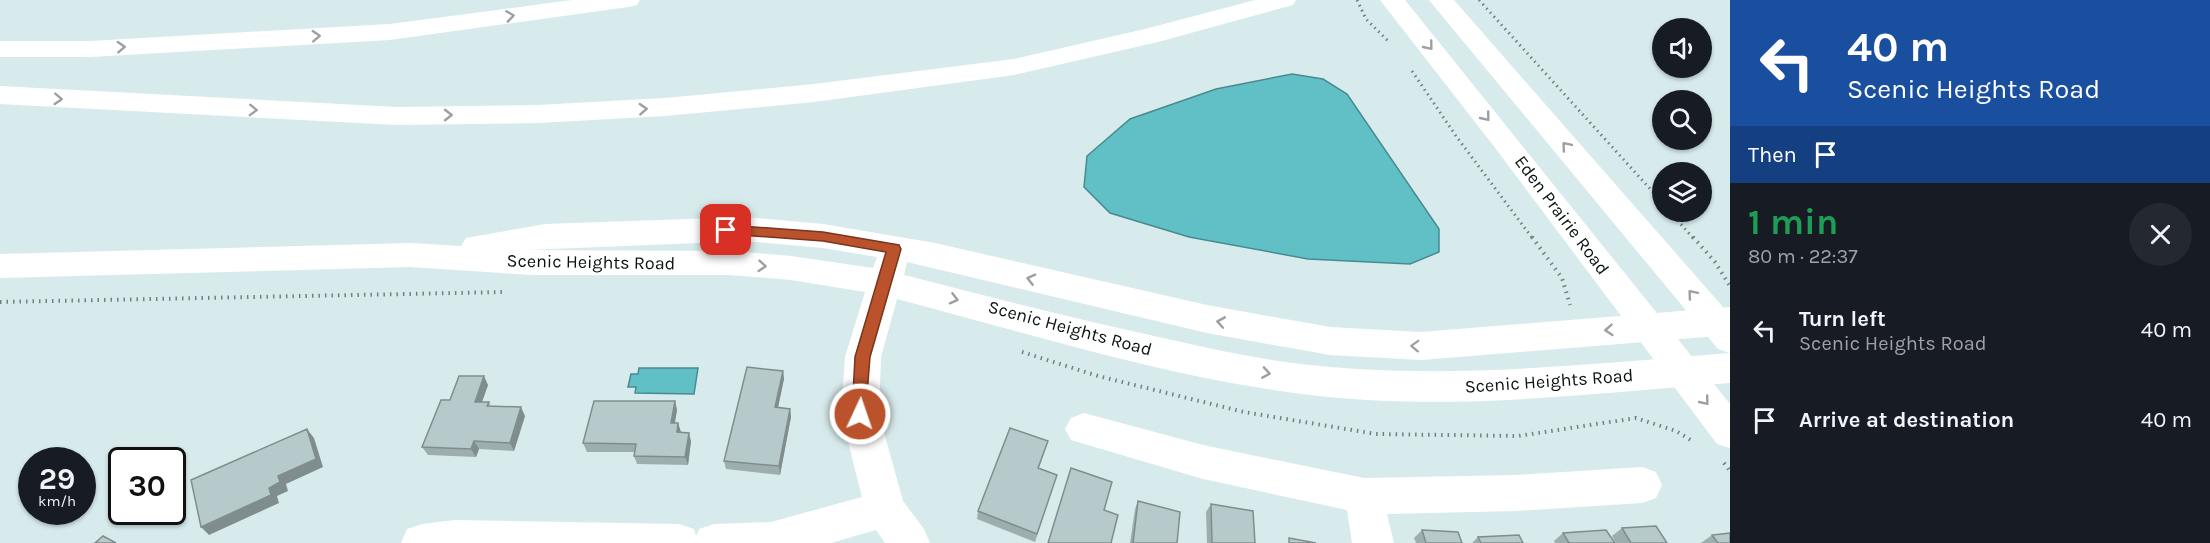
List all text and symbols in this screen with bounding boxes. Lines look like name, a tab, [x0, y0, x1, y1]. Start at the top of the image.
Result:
one-way arrow	[505, 10, 515, 23]
map controls	[1652, 18, 1712, 222]
button: sound	[1652, 18, 1712, 78]
text: 40 m	[1847, 22, 1949, 72]
icon: left	[1748, 24, 1826, 102]
one-way arrow	[312, 30, 321, 43]
one-way arrow	[1421, 39, 1432, 50]
one-way arrow	[117, 41, 126, 54]
text: Scenic Heights Road	[1847, 73, 2100, 105]
button: search	[1652, 90, 1712, 150]
one-way arrow	[54, 92, 63, 105]
one-way arrow	[638, 102, 647, 115]
one-way arrow	[249, 104, 258, 117]
one-way arrow	[443, 109, 452, 121]
one-way arrow	[1478, 110, 1489, 121]
icon: arrive	[1809, 138, 1842, 171]
one-way arrow	[1562, 142, 1573, 153]
text: Then	[1748, 142, 1797, 168]
street label: Eden Prairie Road	[1510, 151, 1614, 279]
button: layers	[1652, 162, 1712, 222]
text: 1 min	[1748, 201, 1838, 243]
button: close	[2129, 203, 2192, 266]
pin	[700, 204, 751, 255]
icon: arrive	[709, 213, 742, 246]
text: 80 m · 22:37	[1748, 245, 1858, 268]
street label: Scenic Heights Road	[506, 250, 676, 274]
one-way arrow	[757, 259, 766, 272]
one-way arrow	[1027, 273, 1037, 286]
one-way arrow	[1688, 290, 1699, 301]
one-way arrow	[949, 291, 959, 304]
street label: Scenic Heights Road	[986, 296, 1154, 360]
text: Turn left	[1799, 306, 1886, 332]
icon: left	[1748, 314, 1781, 347]
one-way arrow	[1217, 316, 1227, 329]
text: 40 m	[2141, 317, 2192, 343]
one-way arrow	[1604, 323, 1613, 336]
text: Scenic Heights Road	[1799, 332, 1987, 355]
one-way arrow	[1410, 339, 1419, 352]
street label: Scenic Heights Road	[1464, 364, 1634, 398]
one-way arrow	[1261, 367, 1270, 379]
position arrow	[828, 382, 892, 446]
one-way arrow	[1698, 394, 1709, 405]
icon: arrive	[1748, 404, 1781, 437]
text: Arrive at destination	[1799, 407, 2014, 433]
text: 40 m	[2141, 407, 2192, 433]
speed limit sign: 30	[108, 447, 186, 525]
text: 29	[39, 461, 75, 497]
text: km/h	[38, 492, 76, 510]

